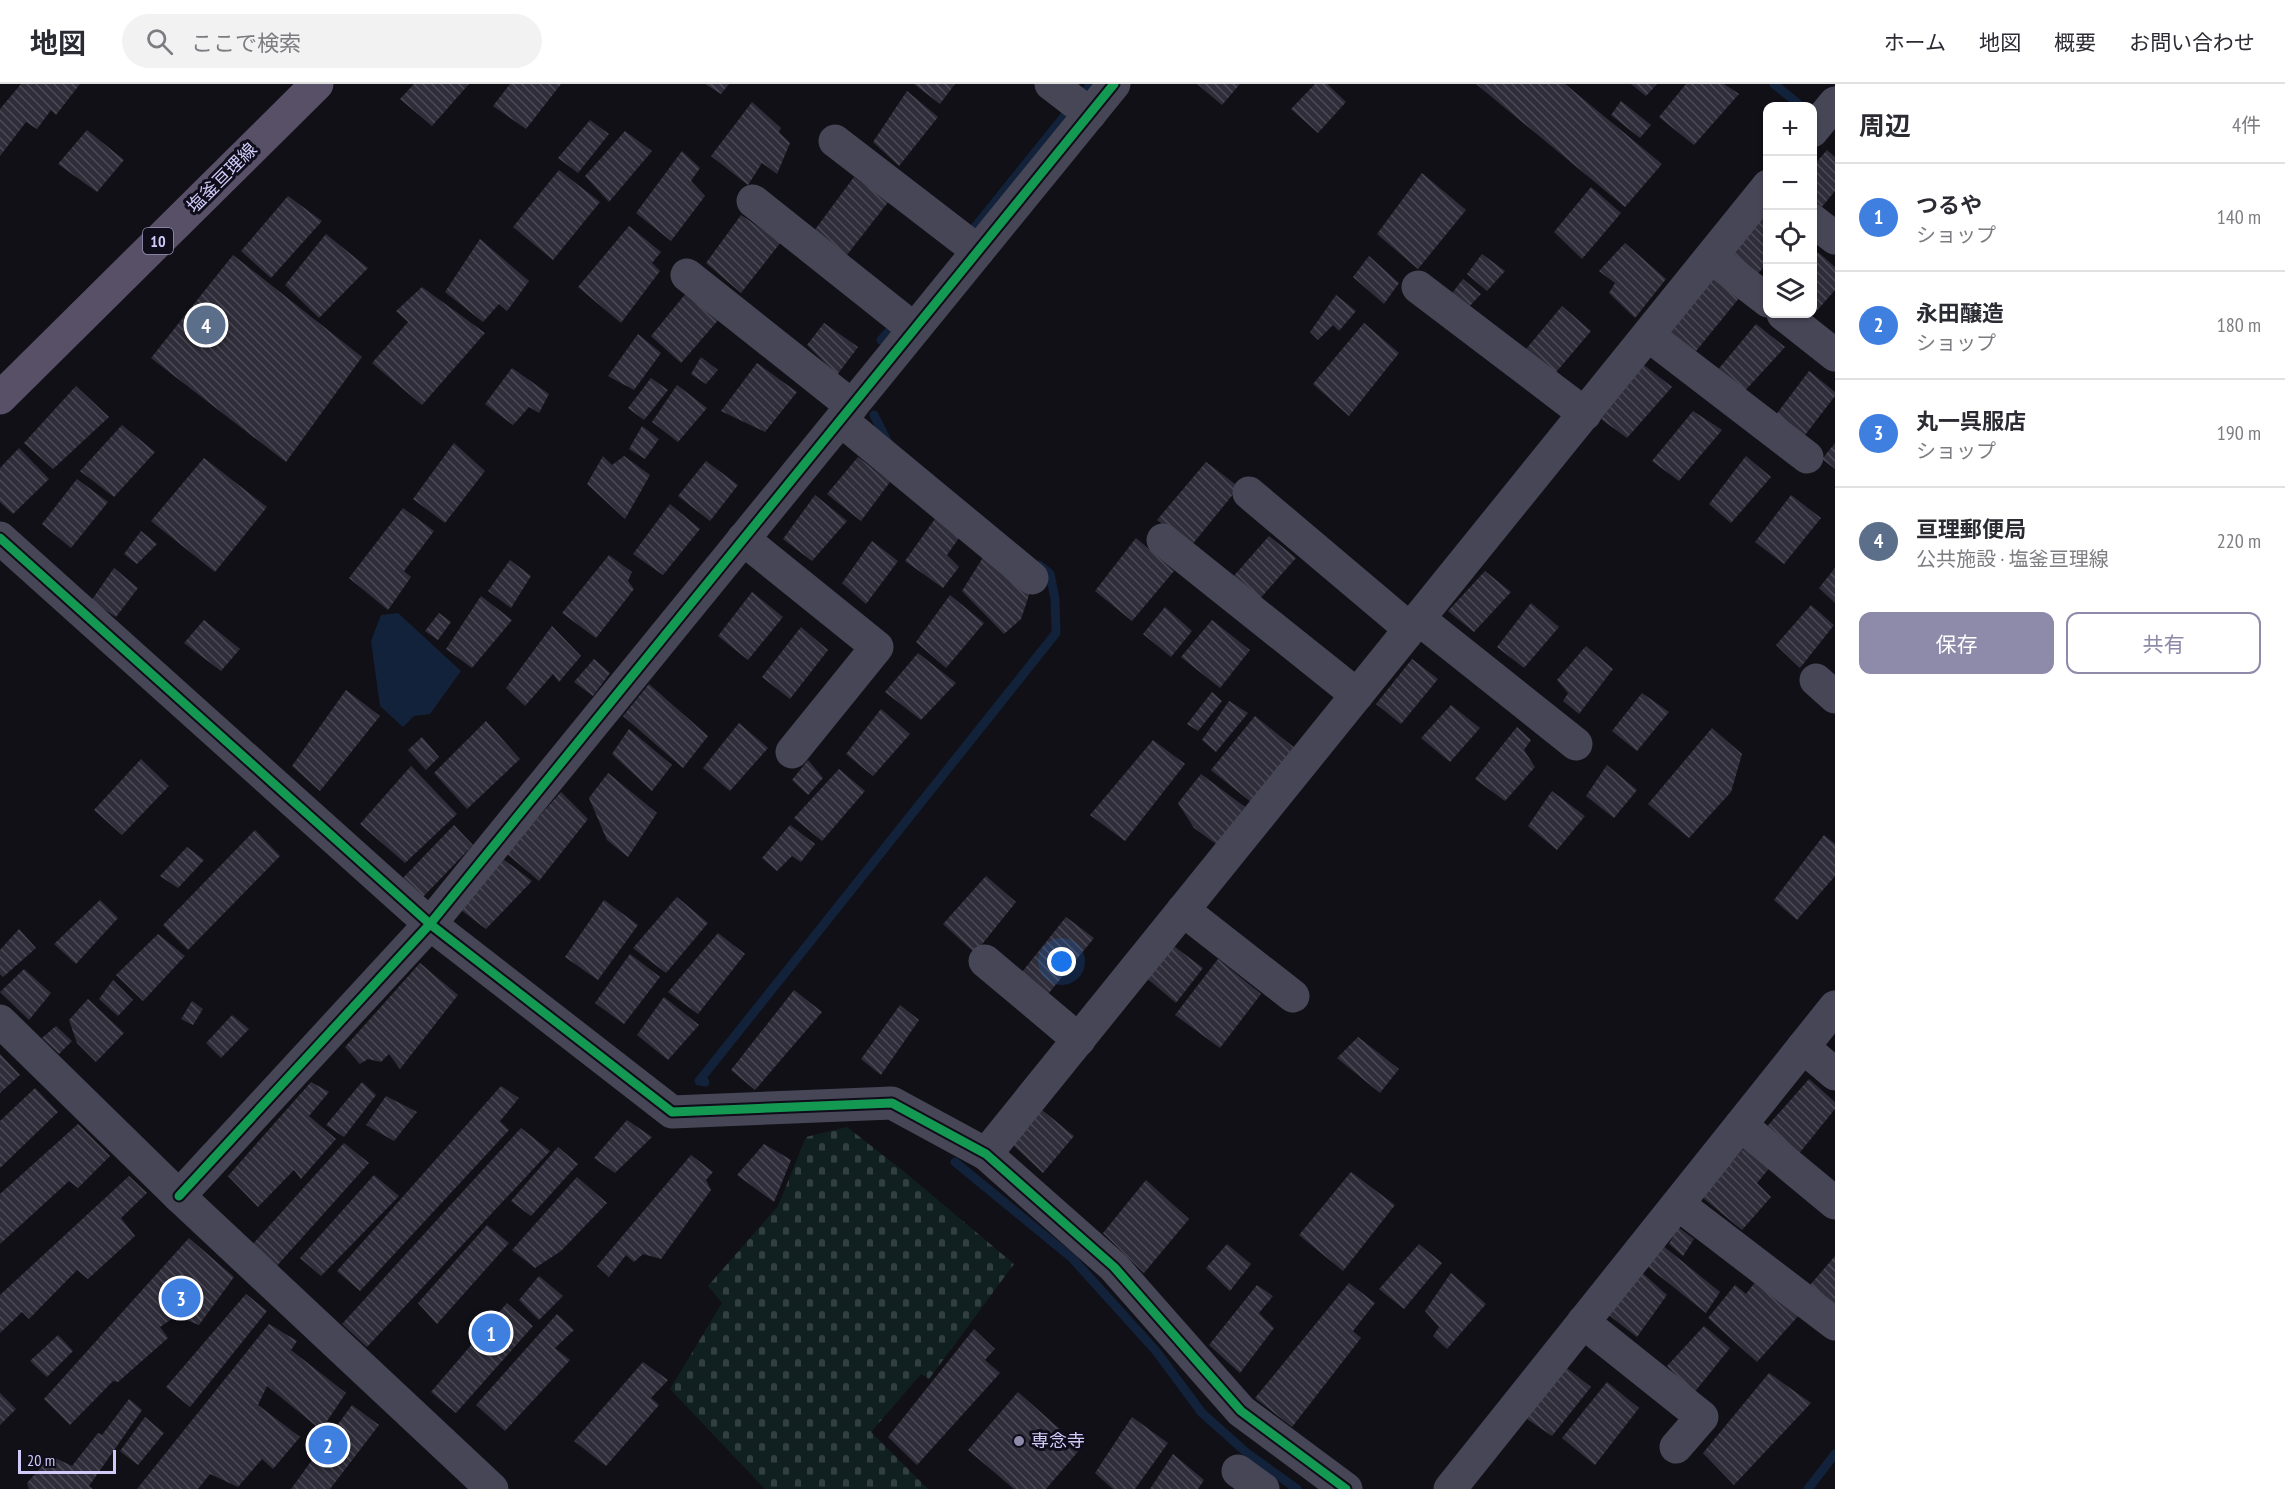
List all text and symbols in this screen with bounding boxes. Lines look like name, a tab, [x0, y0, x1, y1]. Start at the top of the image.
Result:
search box	[122, 14, 542, 68]
text: 地図	[30, 24, 86, 61]
icon: search	[143, 25, 176, 58]
text: ここで検索	[191, 29, 301, 57]
text: ホーム	[1884, 29, 1946, 56]
text: 地図	[1979, 29, 2021, 56]
text: 概要	[2054, 29, 2096, 56]
text: お問い合わせ	[2129, 29, 2255, 56]
map controls	[1763, 102, 1817, 318]
button: +	[1763, 102, 1817, 156]
text: 周辺	[1859, 109, 1911, 142]
text: 4件	[2232, 112, 2261, 138]
street label: 塩釜亘理線	[182, 138, 262, 218]
button: −	[1763, 156, 1817, 210]
text: つるや	[1916, 191, 1982, 219]
text: 1	[1874, 204, 1883, 230]
text: 140 m	[2217, 204, 2261, 230]
button: locate	[1763, 210, 1817, 264]
text: ショップ	[1916, 222, 1996, 248]
road number: 10	[143, 228, 173, 254]
button: layers	[1763, 264, 1817, 318]
text: 永田醸造	[1916, 299, 2004, 327]
pin: 4	[186, 302, 226, 348]
text: 2	[1874, 312, 1883, 338]
text: 180 m	[2217, 312, 2261, 338]
text: ショップ	[1916, 330, 1996, 356]
text: 丸一呉服店	[1916, 407, 2026, 435]
text: 3	[1874, 420, 1883, 446]
text: 190 m	[2217, 420, 2261, 446]
text: ショップ	[1916, 438, 1996, 464]
text: 亘理郵便局	[1916, 515, 2026, 543]
text: 4	[1874, 528, 1883, 554]
text: 220 m	[2217, 528, 2261, 554]
text: 公共施設 · 塩釜亘理線	[1916, 546, 2109, 572]
button: 保存	[1859, 612, 2054, 674]
button: 共有	[2066, 612, 2261, 674]
your location	[1047, 947, 1076, 976]
pin: 3	[162, 1276, 201, 1320]
pin: 1	[472, 1310, 510, 1356]
pin: 2	[308, 1422, 348, 1468]
place label: 専念寺	[1031, 1429, 1085, 1452]
marker: 専念寺	[1012, 1434, 1026, 1448]
scale bar	[18, 1447, 116, 1474]
text: 20 m	[27, 1450, 55, 1470]

